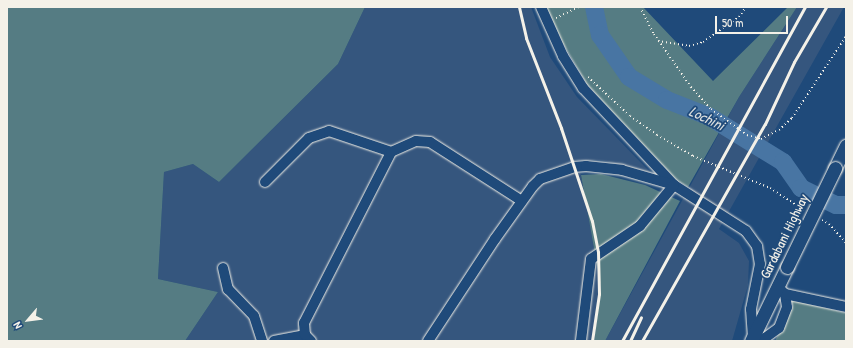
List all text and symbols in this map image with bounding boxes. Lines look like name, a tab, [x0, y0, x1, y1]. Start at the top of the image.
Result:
scale bar	[717, 8, 790, 34]
text: 50 m	[722, 14, 743, 31]
water label: Lochini	[686, 102, 728, 134]
street label: Gardabani Highway	[756, 191, 812, 281]
north arrow	[8, 300, 48, 340]
text: N	[10, 320, 25, 332]

